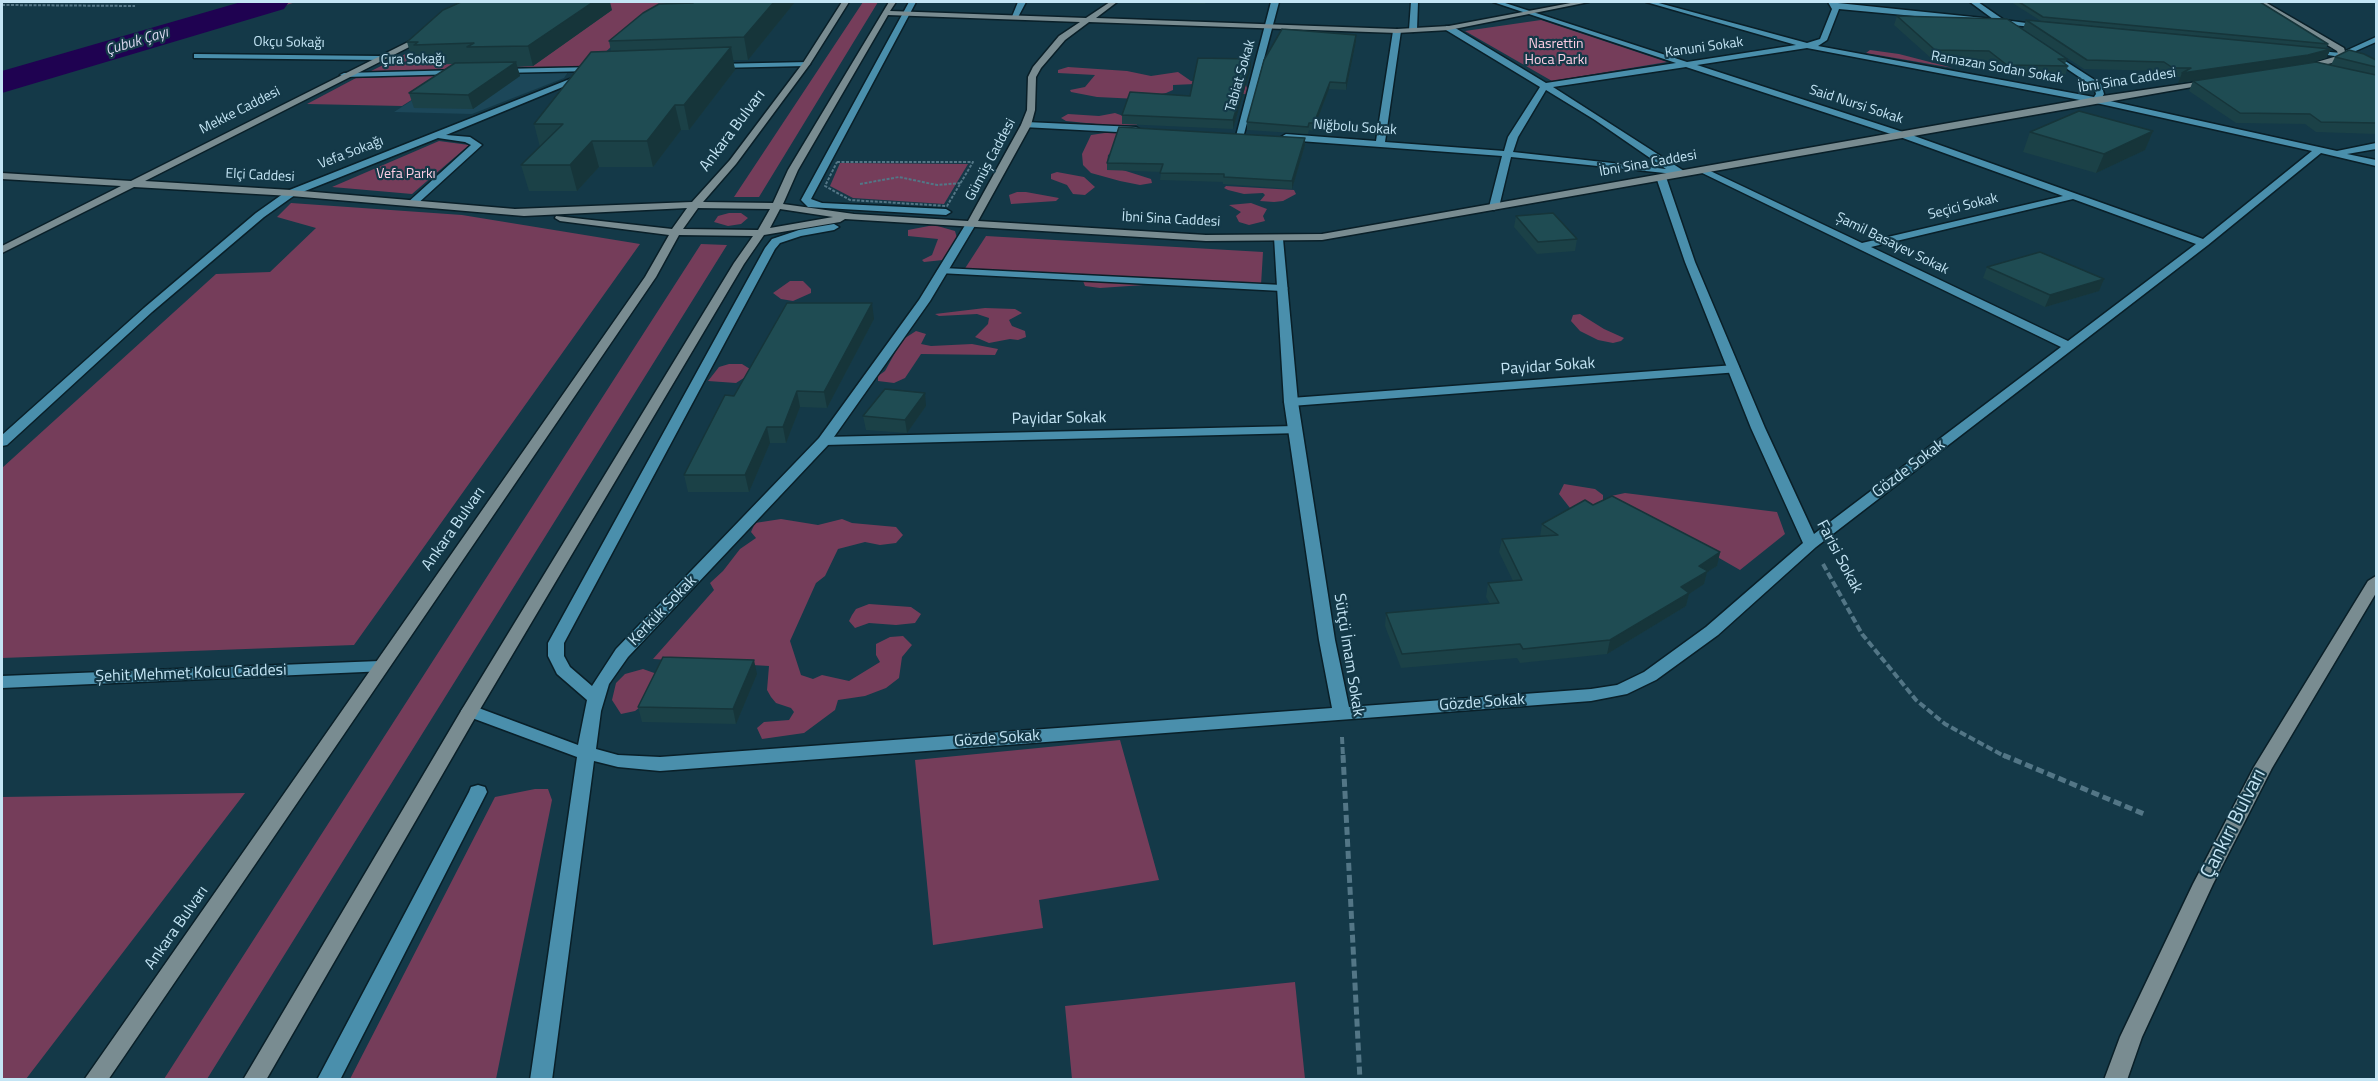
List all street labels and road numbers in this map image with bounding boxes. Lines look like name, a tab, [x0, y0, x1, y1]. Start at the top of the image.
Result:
street label: Okçu Sokağı	[253, 34, 325, 52]
street label: Kanuni Sokak	[1664, 34, 1744, 62]
street label: Tabiat Sokak	[1223, 38, 1259, 114]
street label: Ramazan Sodan Sokak	[1930, 48, 2064, 88]
street label: Çıra Sokağı	[381, 51, 445, 69]
street label: İbni Sina Caddesi	[2077, 65, 2177, 97]
street label: Said Nursi Sokak	[1807, 82, 1905, 128]
street label: Mekke Caddesi	[197, 83, 283, 139]
street label: Ankara Bulvarı	[696, 86, 770, 176]
street label: Gümüş Caddesi	[962, 116, 1020, 204]
street label: Niğbolu Sokak	[1313, 117, 1397, 139]
street label: Vefa Sokağı	[316, 133, 386, 173]
street label: İbni Sina Caddesi	[1598, 147, 1698, 181]
street label: Elçi Caddesi	[225, 166, 295, 186]
street label: Seçici Sokak	[1926, 190, 2000, 224]
street label: İbni Sina Caddesi	[1121, 209, 1221, 231]
street label: Şamil Basayev Sokak	[1833, 209, 1951, 279]
street label: Payidar Sokak	[1500, 354, 1596, 380]
street label: Payidar Sokak	[1012, 409, 1106, 429]
street label: Gözde Sokak	[1869, 435, 1949, 503]
street label: Ankara Bulvarı	[418, 484, 490, 574]
street label: Farisi Sokak	[1812, 517, 1866, 597]
street label: Kerkük Sokak	[625, 572, 701, 650]
street label: Sütçü İmam Sokak	[1329, 592, 1367, 718]
street label: Şehit Mehmet Kolcu Caddesi	[95, 661, 287, 687]
street label: Gözde Sokak	[1438, 690, 1526, 716]
street label: Gözde Sokak	[953, 726, 1041, 752]
street label: Çankırı Bulvarı	[2196, 765, 2272, 883]
street label: Ankara Bulvarı	[141, 883, 213, 973]

